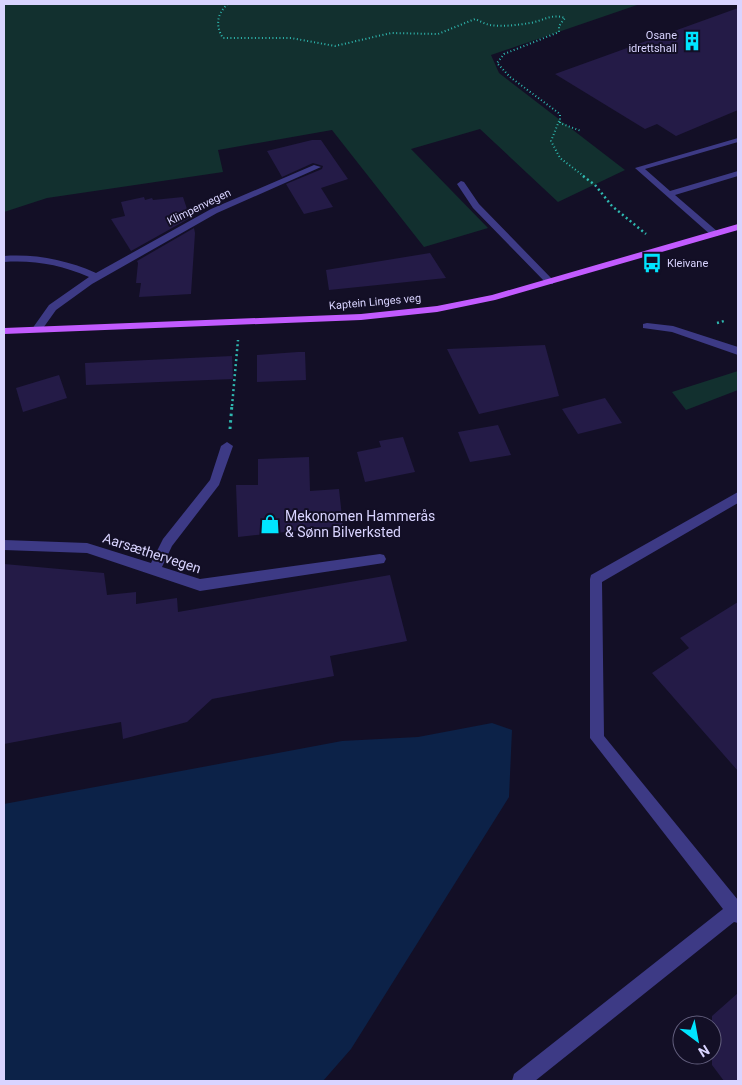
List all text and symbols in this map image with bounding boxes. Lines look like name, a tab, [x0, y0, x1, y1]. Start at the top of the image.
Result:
place label: Osane idrettshall	[628, 29, 677, 55]
building icon: Osane idrettshall	[681, 30, 703, 52]
street label: Klimpenvegen	[165, 186, 233, 228]
bus stop icon: Kleivane	[641, 252, 663, 274]
place label: Kleivane	[667, 257, 708, 270]
street label: Kaptein Linges veg	[328, 292, 422, 312]
place label: Mekonomen Hammerås & Sønn Bilverksted	[285, 508, 435, 540]
shop icon: Mekonomen Hammerås & Sønn Bilverksted	[259, 513, 281, 535]
street label: Aarsæthervegen	[101, 530, 203, 576]
north arrow	[672, 1015, 722, 1065]
text: N	[695, 1042, 712, 1060]

